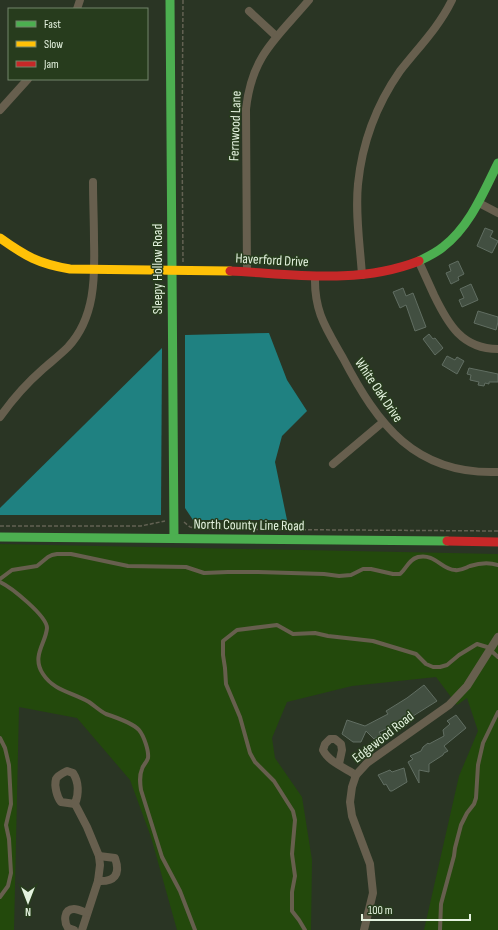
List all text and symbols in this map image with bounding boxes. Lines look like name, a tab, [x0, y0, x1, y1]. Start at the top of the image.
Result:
legend	[8, 8, 148, 80]
text: Fast	[44, 17, 61, 32]
text: Slow	[44, 37, 63, 52]
text: Jam	[43, 57, 59, 72]
street label: Fernwood Lane	[225, 91, 245, 161]
street label: Sleepy Hollow Road	[149, 224, 166, 314]
street label: Haverford Drive	[235, 250, 309, 270]
street label: White Oak Drive	[351, 355, 407, 425]
street label: North County Line Road	[193, 516, 305, 534]
street label: Edgewood Road	[349, 708, 417, 766]
north arrow	[8, 882, 48, 922]
scale bar	[362, 896, 470, 922]
text: 100 m	[368, 903, 393, 918]
text: N	[25, 905, 31, 918]

